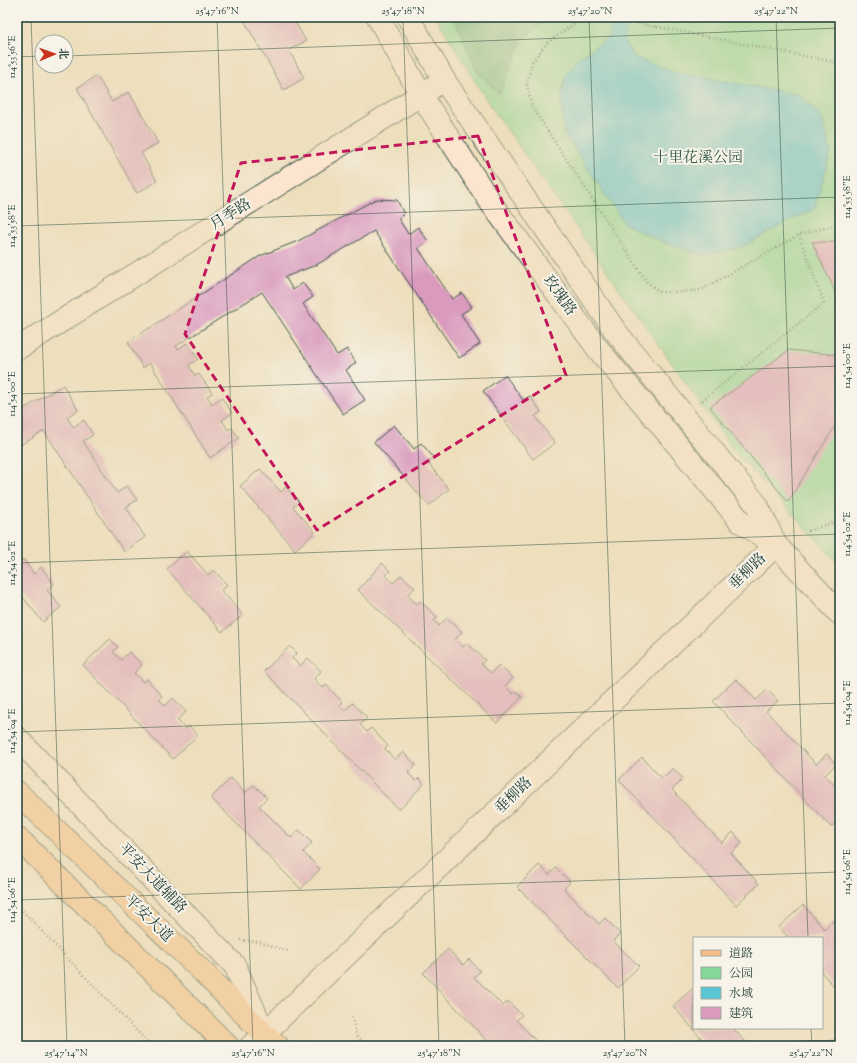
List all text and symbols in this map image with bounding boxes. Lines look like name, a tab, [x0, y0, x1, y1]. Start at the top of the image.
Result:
text: 25°47'16"N	[195, 4, 239, 19]
text: 25°47'18"N	[381, 4, 425, 19]
text: 25°47'20"N	[568, 4, 612, 19]
text: 25°47'22"N	[754, 4, 798, 19]
north arrow	[34, 34, 74, 74]
text: 114°53'56"E	[5, 35, 20, 79]
text: 北	[55, 48, 71, 59]
park label: 十里花溪公园	[653, 148, 743, 169]
text: 114°53'58"E	[840, 175, 855, 219]
street label: 月季路	[206, 194, 256, 236]
text: 114°53'58"E	[5, 204, 20, 248]
street label: 玫瑰路	[537, 272, 581, 320]
text: 114°54'00"E	[840, 343, 855, 389]
text: 114°54'00"E	[5, 371, 20, 417]
text: 114°54'02"E	[840, 512, 855, 556]
text: 114°54'02"E	[5, 541, 20, 585]
street label: 垂柳路	[725, 549, 771, 595]
text: 114°54'04"E	[840, 681, 855, 725]
text: 114°54'04"E	[5, 709, 20, 753]
street label: 垂柳路	[491, 773, 537, 819]
street label: 平安大道辅路	[114, 840, 190, 918]
text: 114°54'06"E	[840, 849, 855, 895]
text: 114°54'06"E	[5, 877, 20, 923]
street label: 平安大道	[120, 892, 176, 946]
legend	[693, 937, 823, 1029]
text: 道路	[729, 945, 753, 963]
text: 公园	[729, 965, 753, 983]
text: 水域	[729, 985, 753, 1003]
text: 建筑	[729, 1005, 753, 1023]
text: 25°47'14"N	[44, 1046, 88, 1061]
text: 25°47'16"N	[231, 1046, 275, 1061]
text: 25°47'18"N	[417, 1046, 461, 1061]
text: 25°47'20"N	[603, 1046, 647, 1061]
text: 25°47'22"N	[789, 1046, 833, 1061]

